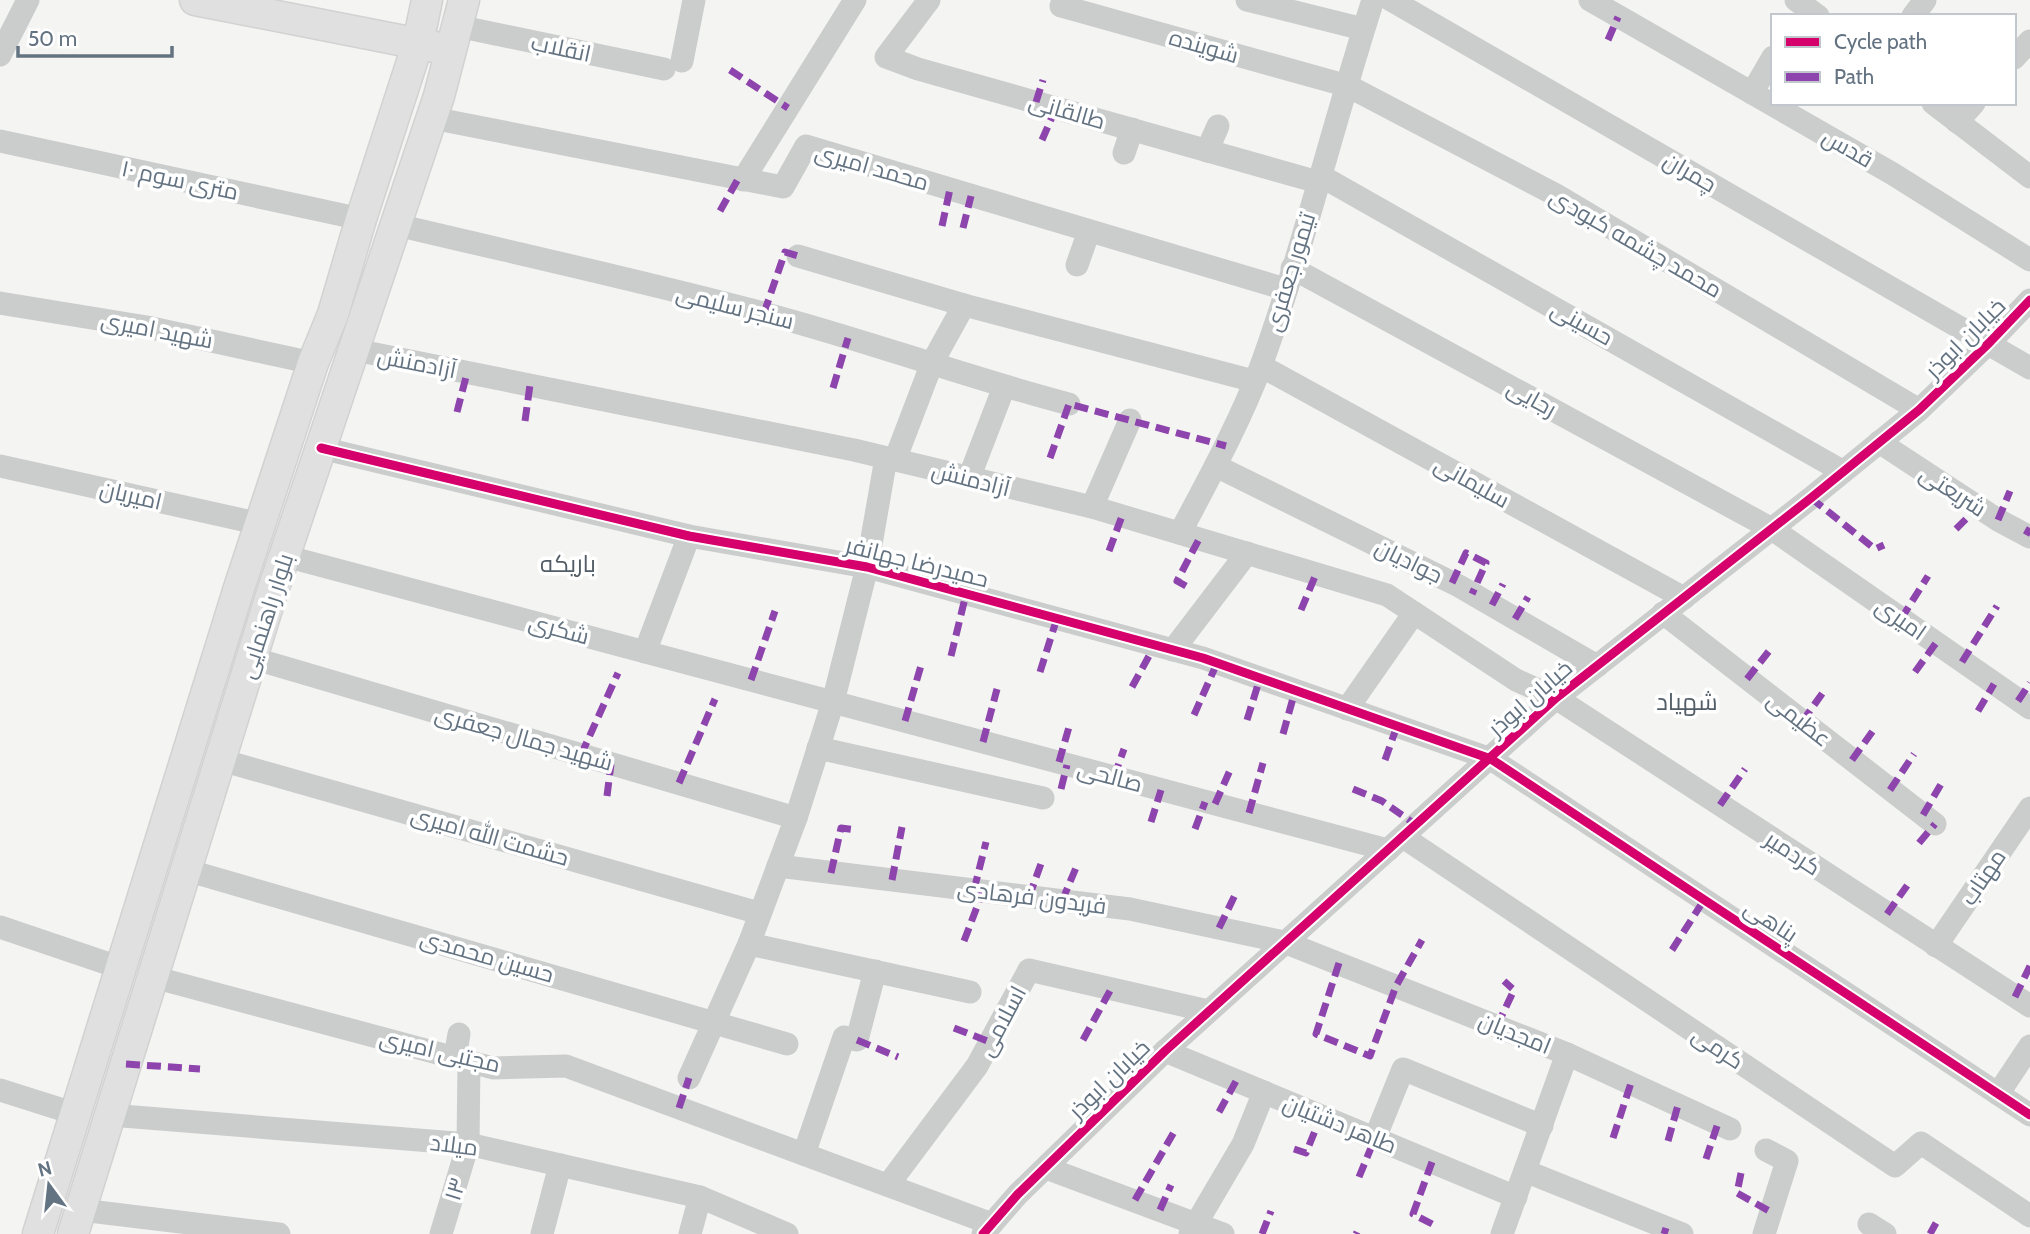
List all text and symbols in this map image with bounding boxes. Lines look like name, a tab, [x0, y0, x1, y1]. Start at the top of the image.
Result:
scale bar	[18, 14, 172, 58]
legend	[1771, 14, 2016, 105]
street label: شوینده	[1166, 23, 1242, 69]
text: 50 m	[28, 26, 77, 51]
street label: انقلاب	[528, 28, 594, 68]
text: Cycle path	[1834, 29, 1927, 54]
text: Path	[1834, 64, 1874, 89]
street label: طالقانی	[1026, 87, 1108, 135]
street label: قدس	[1818, 122, 1878, 174]
street label: محمد امیری	[812, 137, 932, 197]
street label: چمران	[1658, 146, 1722, 199]
street label: ۱۰ متری سوم	[118, 154, 241, 208]
street label: محمد چشمه کبودی	[1544, 182, 1727, 305]
street label: تیمور جعفری	[1259, 209, 1321, 335]
street label: سنجر سلیمی	[673, 279, 797, 335]
street label: خیابان ابوذر	[1917, 292, 2011, 386]
street label: حسینی	[1546, 295, 1618, 351]
street label: شهید امیری	[99, 305, 215, 355]
street label: آزادمنش	[375, 342, 459, 384]
street label: رجایی	[1502, 373, 1562, 423]
street label: سلیمانی	[1430, 450, 1514, 514]
street label: آزادمنش	[929, 456, 1013, 502]
street label: شریعتی	[1915, 459, 1991, 523]
street label: امیریان	[97, 474, 165, 516]
street label: حمیدرضا جهانفر	[840, 530, 992, 593]
street label: جوادیان	[1371, 533, 1447, 589]
district label: باریکه	[540, 549, 596, 578]
street label: بلوار راهنمایی	[233, 550, 299, 682]
street label: امیری	[1870, 592, 1932, 646]
street label: شکری	[526, 607, 592, 651]
street label: خیابان ابوذر	[1481, 654, 1578, 744]
street label: عظیمی	[1761, 685, 1837, 753]
district label: شهیاد	[1656, 687, 1718, 716]
street label: شهید جمال جعفری	[432, 699, 616, 777]
street label: صالحی	[1074, 754, 1146, 798]
street label: حشمت الله امیری	[408, 799, 572, 872]
street label: کردمیر	[1758, 824, 1826, 881]
street label: مهتاب	[1954, 844, 2012, 910]
street label: فریدون فرهادی	[956, 874, 1108, 920]
street label: پناهی	[1738, 893, 1803, 949]
street label: حسین محمدی	[417, 924, 557, 988]
street label: اسلامی	[972, 981, 1032, 1061]
street label: امجدیان	[1475, 1006, 1555, 1060]
street label: کرمی	[1687, 1021, 1749, 1075]
street label: مجتبی امیری	[377, 1024, 503, 1078]
street label: خیابان ابوذر	[1061, 1033, 1156, 1126]
street label: طاهر دشتیان	[1279, 1089, 1401, 1159]
street label: میلاد	[428, 1128, 480, 1162]
north arrow	[14, 1150, 84, 1220]
text: N	[35, 1156, 54, 1182]
street label: ۱۳	[438, 1174, 472, 1204]

